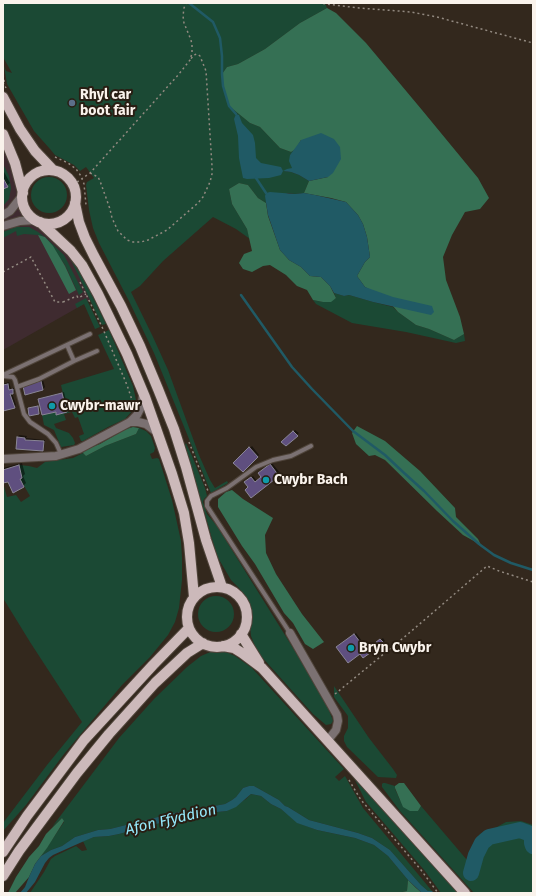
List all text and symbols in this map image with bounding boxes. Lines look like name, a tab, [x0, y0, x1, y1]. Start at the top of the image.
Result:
place label: Rhyl car boot fair	[80, 87, 135, 120]
marker: Rhyl car boot fair	[67, 98, 77, 108]
place label: Cwybr-mawr	[60, 398, 140, 414]
marker: Cwybr-mawr	[47, 401, 57, 411]
place label: Cwybr Bach	[274, 472, 348, 488]
marker: Cwybr Bach	[261, 475, 271, 485]
place label: Bryn Cwybr	[359, 640, 431, 656]
marker: Bryn Cwybr	[346, 643, 356, 653]
water label: Afon Ffyddion	[124, 801, 218, 839]

